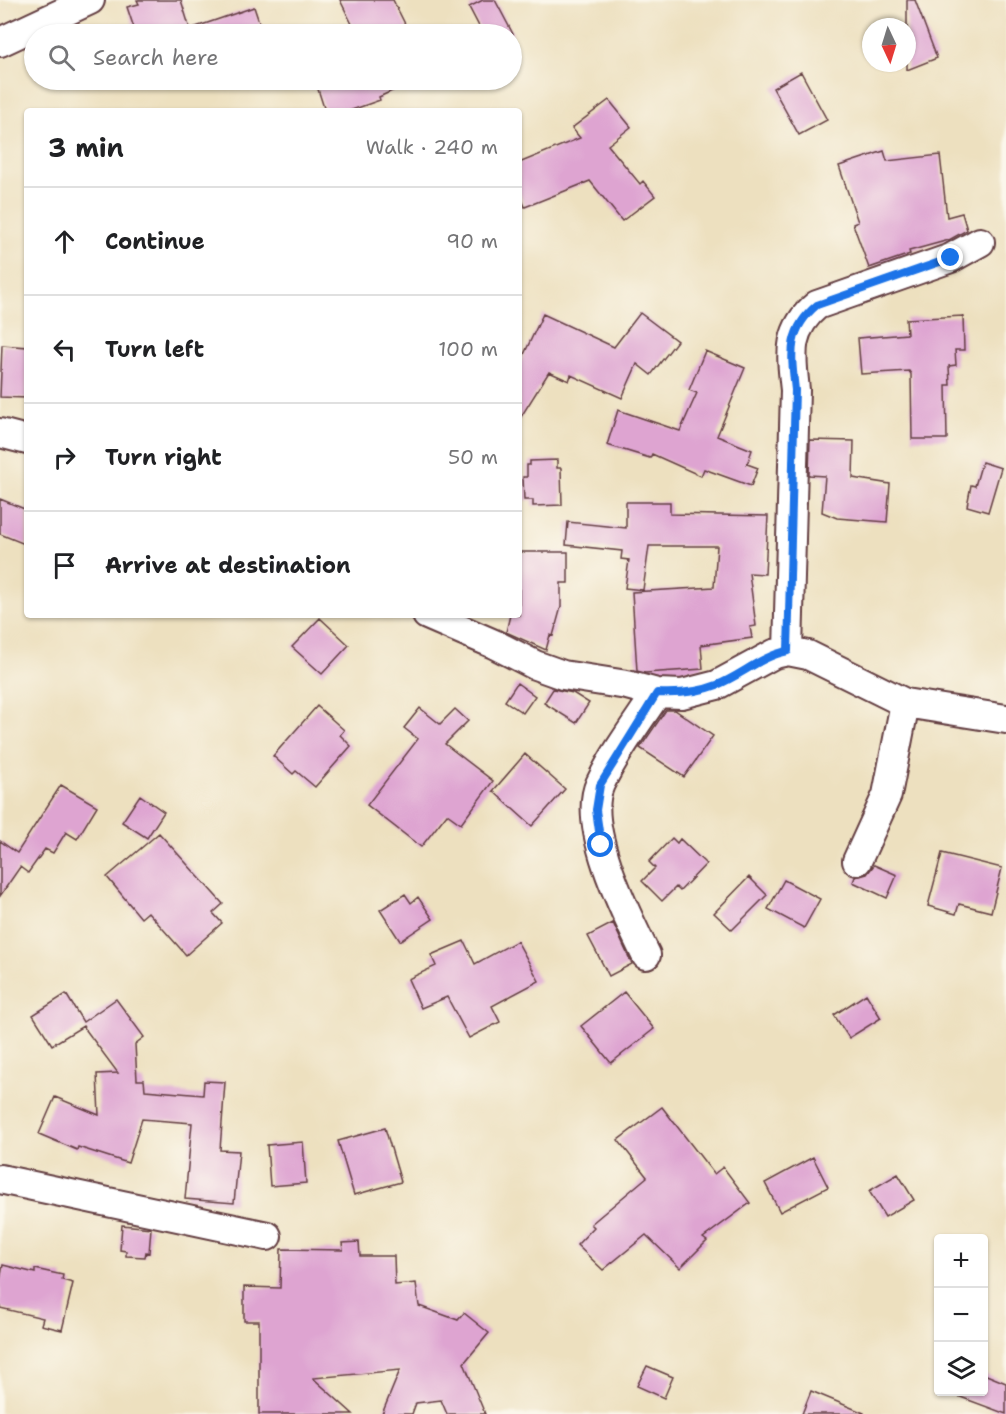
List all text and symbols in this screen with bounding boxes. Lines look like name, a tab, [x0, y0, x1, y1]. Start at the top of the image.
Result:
north arrow	[862, 18, 916, 72]
search box	[24, 24, 522, 90]
icon: search	[45, 41, 78, 74]
text: Search here	[93, 43, 219, 72]
text: 3 min	[48, 130, 124, 165]
text: Walk · 240 m	[366, 134, 498, 160]
icon: ahead	[48, 225, 81, 258]
text: Continue	[105, 227, 205, 256]
text: 90 m	[446, 228, 498, 254]
route end	[937, 244, 963, 270]
icon: left	[48, 333, 81, 366]
text: Turn left	[105, 335, 204, 364]
text: 100 m	[438, 336, 498, 362]
icon: right	[48, 441, 81, 474]
text: Turn right	[105, 443, 222, 472]
text: 50 m	[448, 444, 498, 470]
icon: arrive	[48, 549, 81, 582]
text: Arrive at destination	[105, 551, 351, 580]
route start	[587, 831, 613, 857]
map controls	[934, 1234, 988, 1396]
button: +	[934, 1234, 988, 1288]
button: −	[934, 1288, 988, 1342]
button: layers	[934, 1342, 988, 1396]

